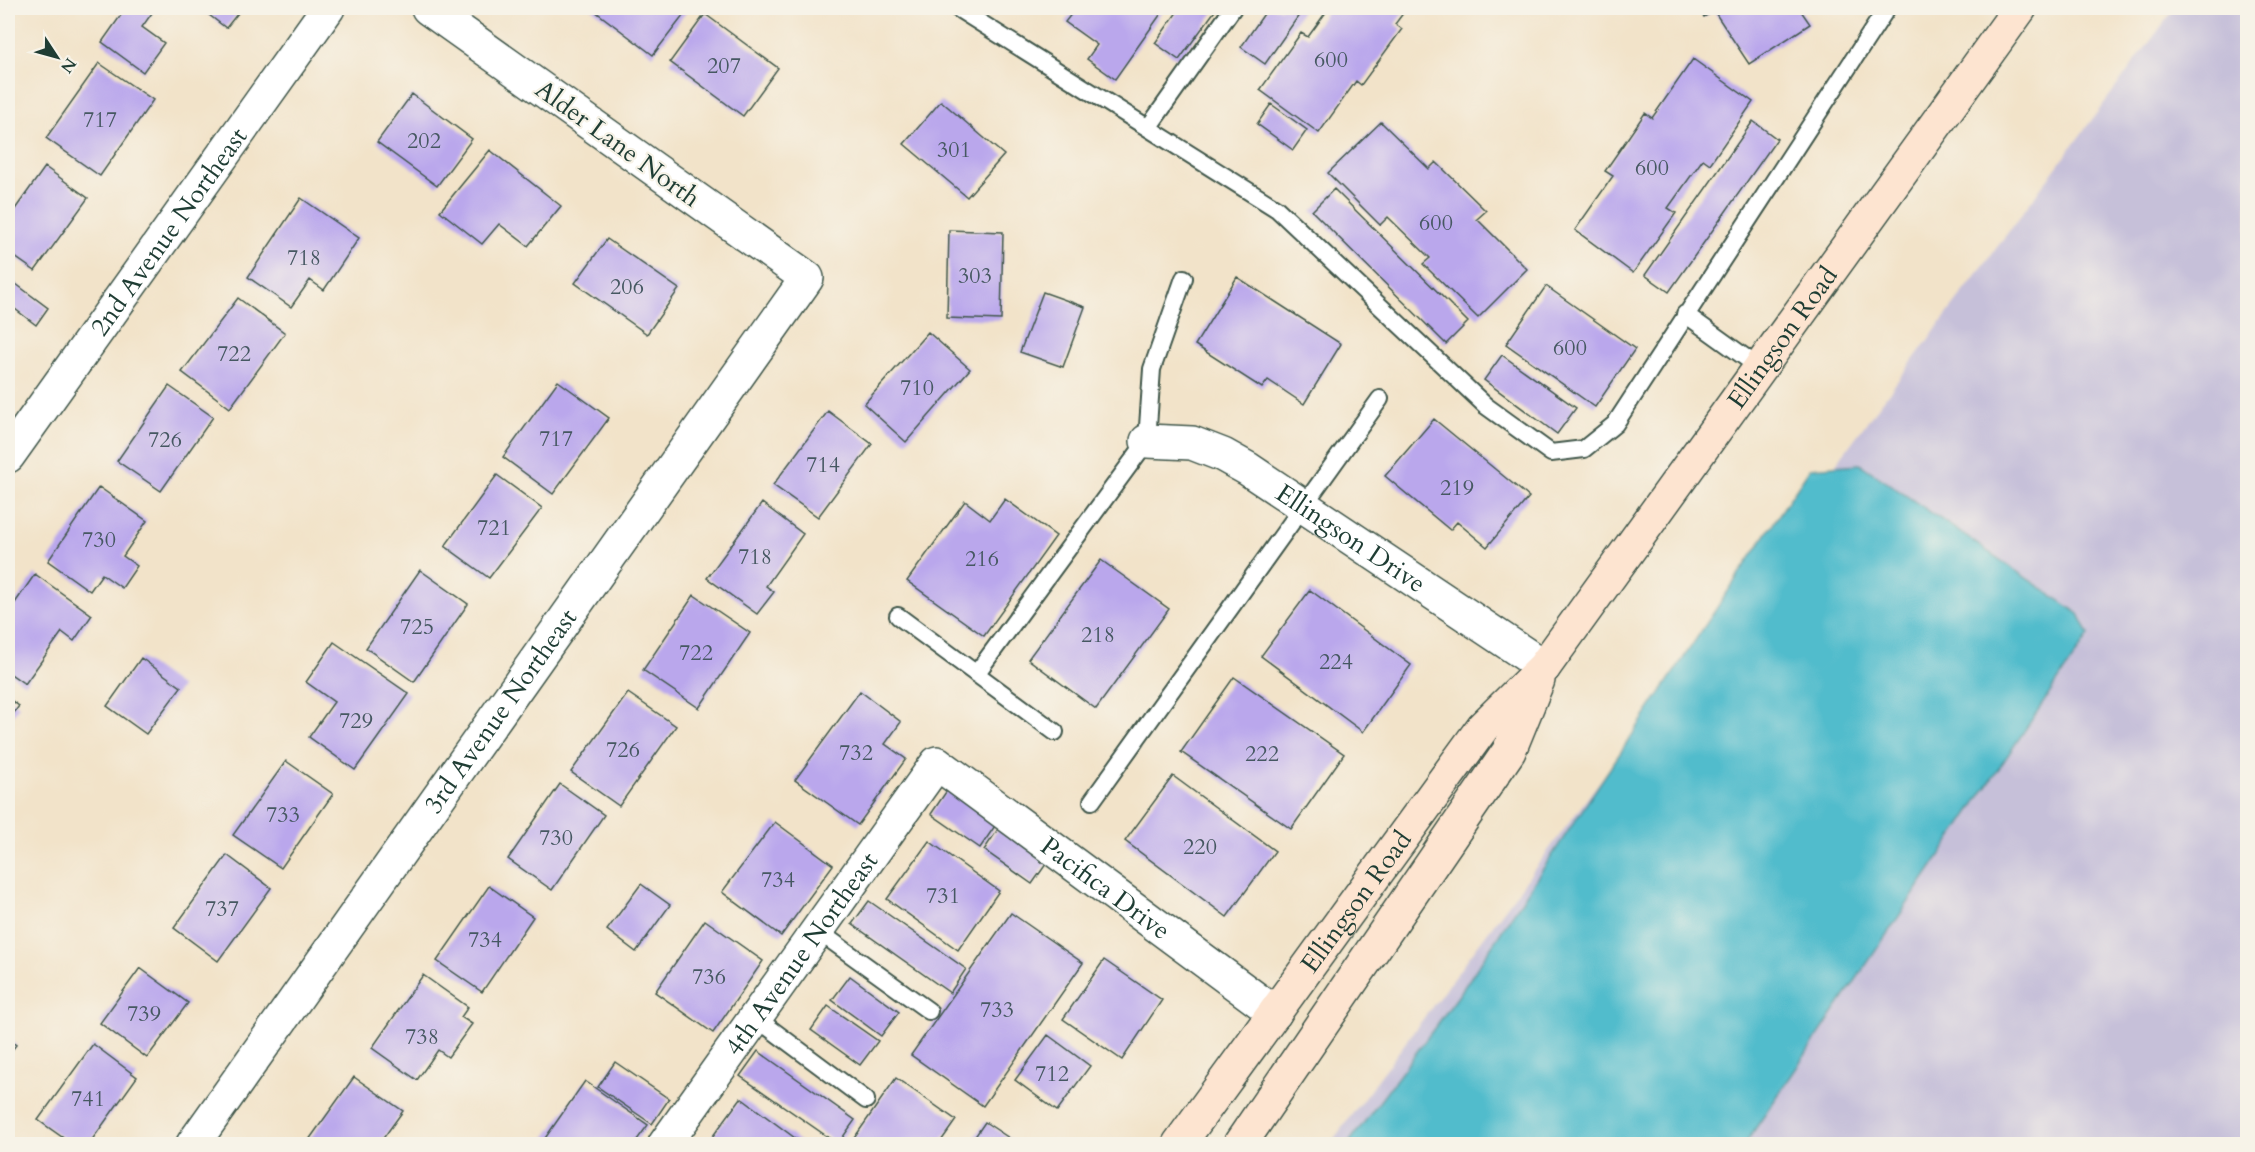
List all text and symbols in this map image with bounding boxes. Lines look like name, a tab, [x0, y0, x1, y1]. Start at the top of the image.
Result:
north arrow	[27, 27, 87, 87]
house number: 600	[1314, 45, 1348, 75]
house number: 207	[707, 51, 741, 81]
text: N	[55, 53, 81, 77]
street label: Alder Lane North	[528, 72, 707, 215]
house number: 717	[83, 105, 117, 135]
street label: 2nd Avenue Northeast	[82, 120, 255, 343]
house number: 202	[407, 126, 441, 156]
house number: 301	[937, 135, 971, 165]
house number: 600	[1635, 153, 1669, 183]
house number: 600	[1419, 208, 1453, 238]
house number: 718	[287, 243, 321, 273]
street label: Ellingson Road	[1719, 260, 1846, 416]
house number: 303	[958, 261, 992, 291]
house number: 206	[610, 272, 644, 302]
house number: 600	[1553, 333, 1587, 363]
house number: 722	[217, 339, 251, 369]
house number: 710	[900, 373, 934, 403]
house number: 717	[539, 424, 573, 454]
house number: 726	[148, 425, 182, 455]
house number: 714	[806, 450, 840, 480]
house number: 219	[1440, 473, 1474, 503]
street label: Ellingson Drive	[1269, 476, 1433, 601]
house number: 721	[477, 513, 511, 543]
house number: 730	[82, 525, 116, 555]
house number: 718	[738, 542, 772, 572]
house number: 216	[965, 544, 999, 574]
street label: 3rd Avenue Northeast	[416, 602, 585, 820]
house number: 725	[400, 612, 434, 642]
house number: 218	[1081, 620, 1115, 650]
house number: 722	[679, 638, 713, 668]
house number: 224	[1319, 647, 1353, 677]
house number: 729	[339, 706, 373, 736]
house number: 726	[606, 735, 640, 765]
house number: 732	[839, 738, 873, 768]
house number: 222	[1245, 739, 1279, 769]
house number: 733	[266, 800, 300, 830]
house number: 730	[539, 823, 573, 853]
street label: Ellingson Road	[1293, 824, 1420, 980]
street label: Pacifica Drive	[1033, 829, 1178, 948]
house number: 220	[1183, 832, 1217, 862]
street label: 4th Avenue Northeast	[717, 845, 886, 1063]
house number: 734	[761, 865, 795, 895]
house number: 731	[926, 881, 960, 911]
house number: 737	[205, 894, 239, 924]
house number: 734	[468, 925, 502, 955]
house number: 736	[692, 962, 726, 992]
house number: 733	[980, 995, 1014, 1025]
house number: 739	[127, 999, 161, 1029]
house number: 738	[405, 1022, 439, 1052]
house number: 712	[1035, 1059, 1069, 1089]
house number: 741	[71, 1084, 105, 1114]

